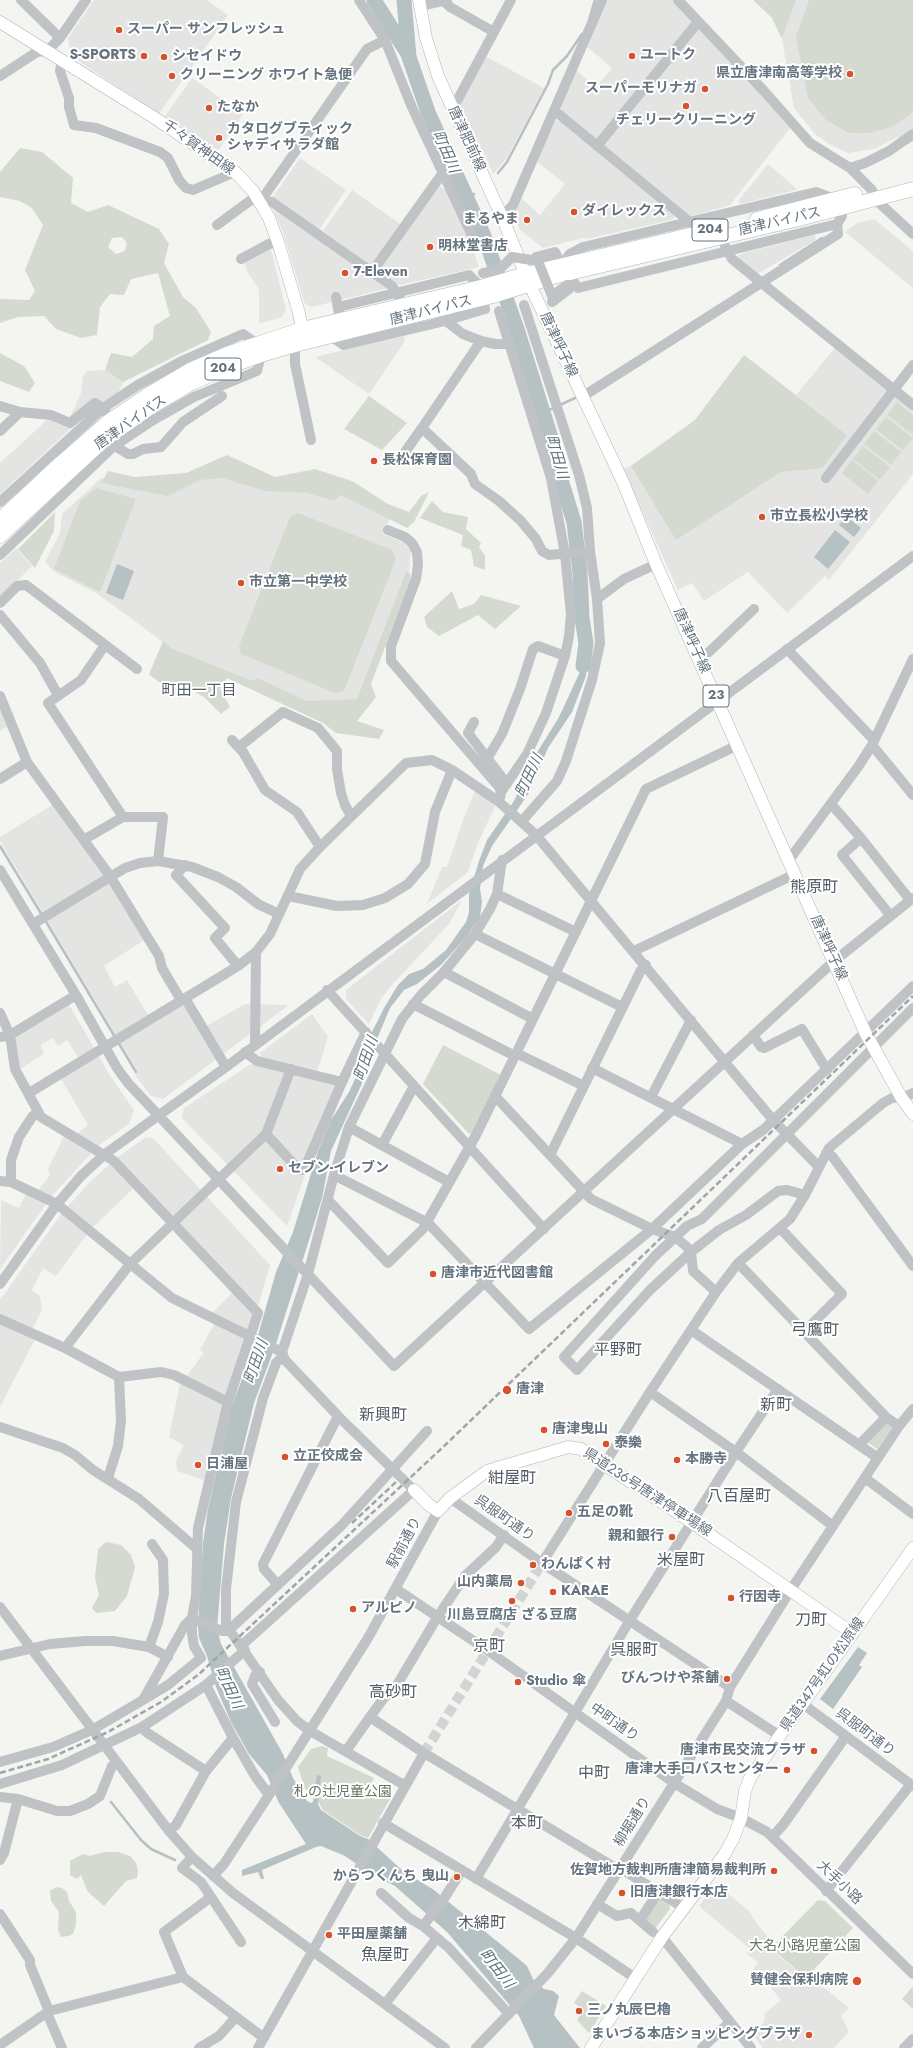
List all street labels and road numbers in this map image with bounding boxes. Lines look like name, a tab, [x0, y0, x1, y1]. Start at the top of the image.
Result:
street label: 唐津肥前線	[444, 104, 488, 174]
street label: 千々賀神田線	[159, 117, 237, 179]
street label: 唐津バイパス	[737, 204, 823, 240]
road number: 204	[692, 219, 728, 241]
street label: 唐津バイパス	[388, 293, 474, 329]
street label: 唐津呼子線	[536, 310, 580, 380]
road number: 204	[205, 358, 241, 380]
street label: 唐津バイパス	[92, 392, 170, 454]
street label: 唐津呼子線	[669, 606, 713, 676]
road number: 23	[703, 685, 729, 707]
street label: 唐津呼子線	[806, 913, 850, 983]
street label: 県道236号唐津停車場線	[580, 1445, 714, 1541]
street label: 呉服町通り	[471, 1492, 537, 1546]
street label: 駅前通り	[384, 1514, 426, 1572]
street label: 県道347号虹の松原線	[777, 1615, 869, 1735]
street label: 中町通り	[586, 1700, 642, 1746]
street label: 呉服町通り	[832, 1705, 898, 1761]
street label: 柳堀通り	[611, 1794, 655, 1850]
street label: 大手小路	[813, 1858, 865, 1908]

